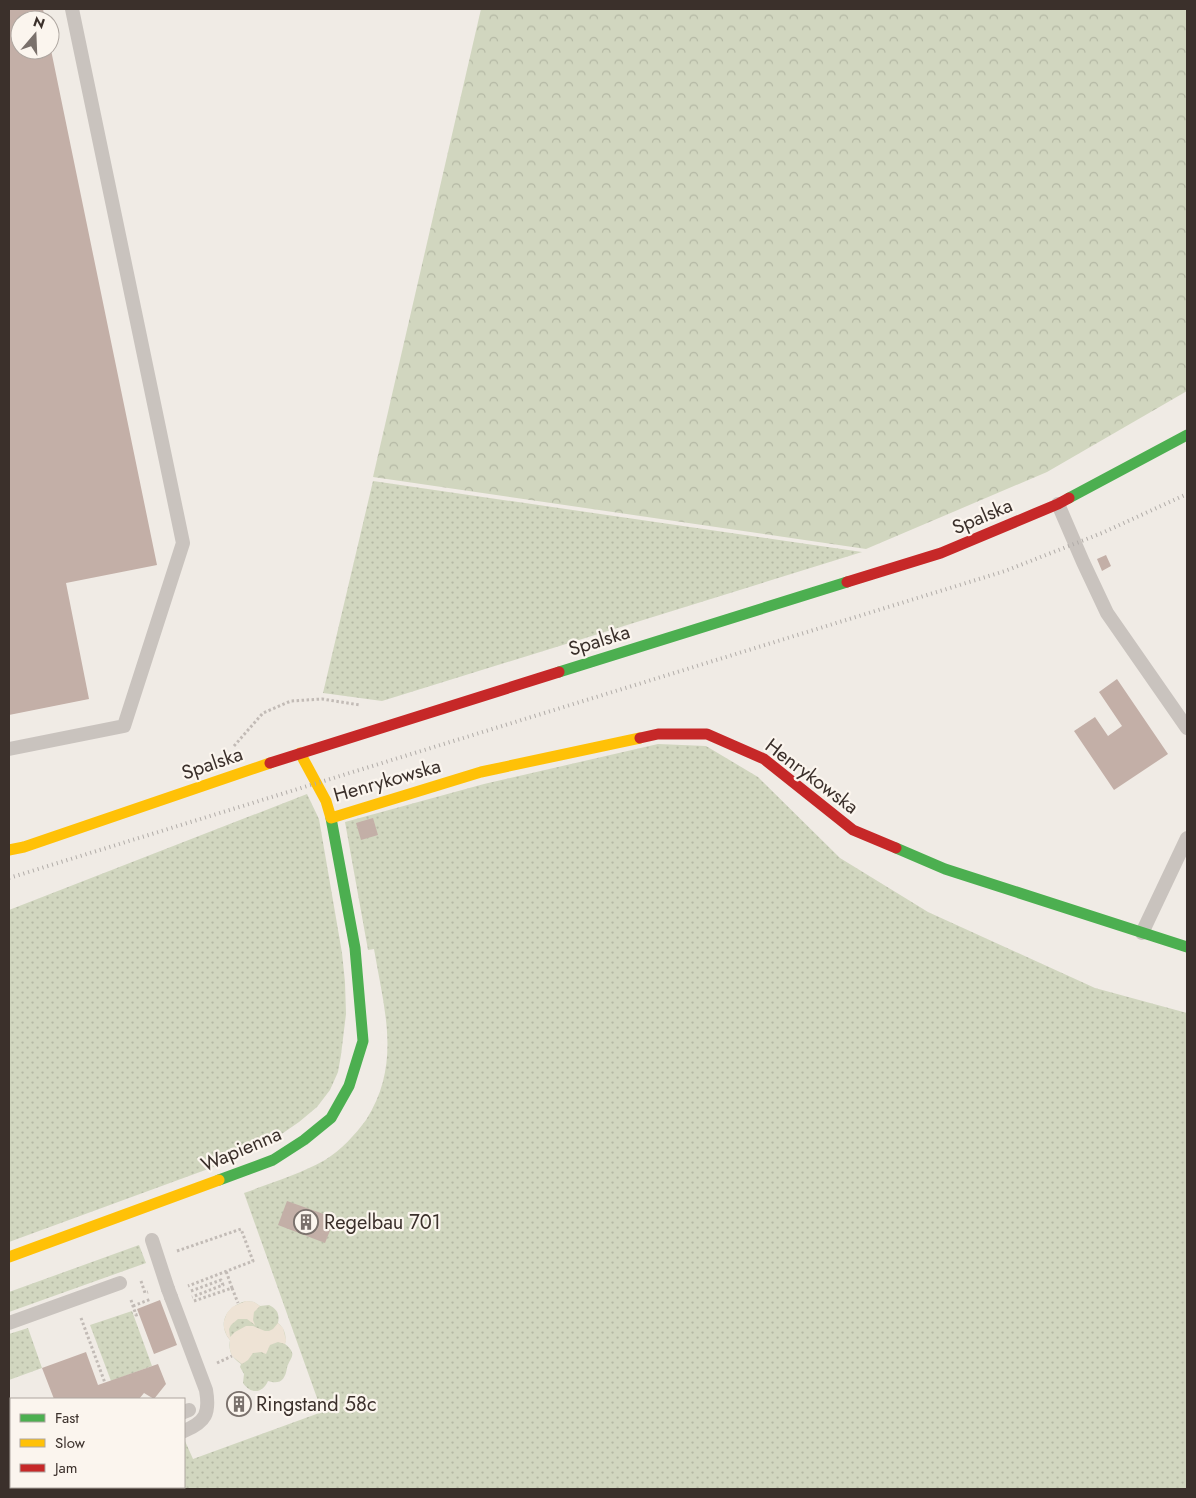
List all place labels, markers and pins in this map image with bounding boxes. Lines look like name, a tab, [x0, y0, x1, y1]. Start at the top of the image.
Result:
place label: Regelbau 701	[324, 1208, 441, 1237]
building icon: Regelbau 701	[293, 1209, 319, 1235]
place label: Ringstand 58c	[256, 1390, 376, 1419]
building icon: Ringstand 58c	[226, 1391, 252, 1417]

